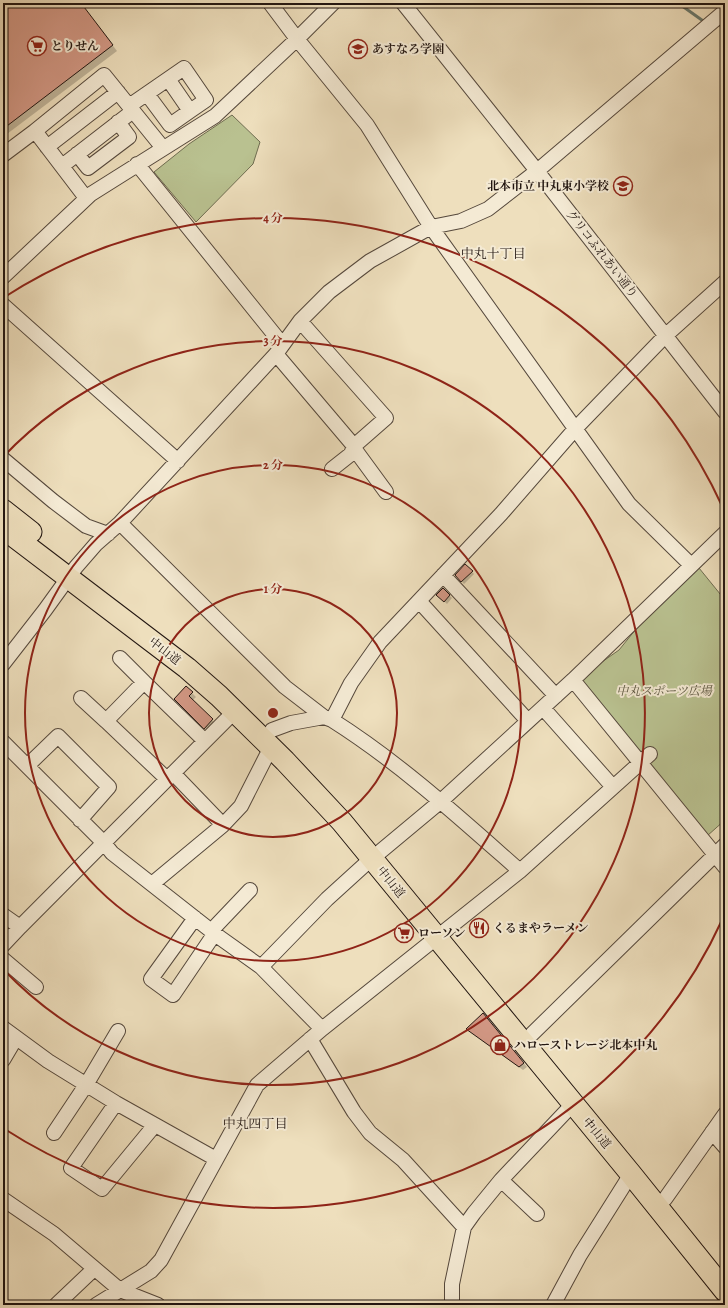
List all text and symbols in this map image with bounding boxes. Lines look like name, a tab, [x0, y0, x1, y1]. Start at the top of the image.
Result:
supermarket icon: とりせん	[26, 35, 48, 57]
place label: とりせん	[51, 38, 99, 54]
school or university icon: あすなろ学園	[347, 38, 369, 60]
place label: あすなろ学園	[372, 41, 444, 57]
school or university icon: 北本市立 中丸東小学校	[612, 175, 634, 197]
place label: 北本市立 中丸東小学校	[487, 178, 609, 194]
street label: グリコふれあい通り	[563, 207, 641, 301]
text: 4 分	[263, 210, 283, 226]
district label: 中丸十丁目	[460, 245, 526, 262]
text: 3 分	[263, 333, 283, 349]
text: 2 分	[263, 457, 283, 473]
text: 1 分	[264, 581, 282, 597]
street label: 中山道	[146, 634, 184, 668]
park label: 中丸スポーツ広場	[616, 683, 713, 699]
centre of rings	[266, 706, 280, 720]
street label: 中山道	[373, 863, 409, 901]
restaurant icon: くるまやラーメン	[468, 917, 490, 939]
place label: くるまやラーメン	[493, 920, 588, 936]
supermarket icon: ローソン	[393, 922, 415, 944]
place label: ローソン	[418, 925, 466, 941]
shop icon: ハローストレージ北本中丸	[489, 1034, 511, 1056]
place label: ハローストレージ北本中丸	[514, 1037, 657, 1053]
street label: 中山道	[579, 1114, 615, 1152]
district label: 中丸四丁目	[222, 1115, 288, 1132]

